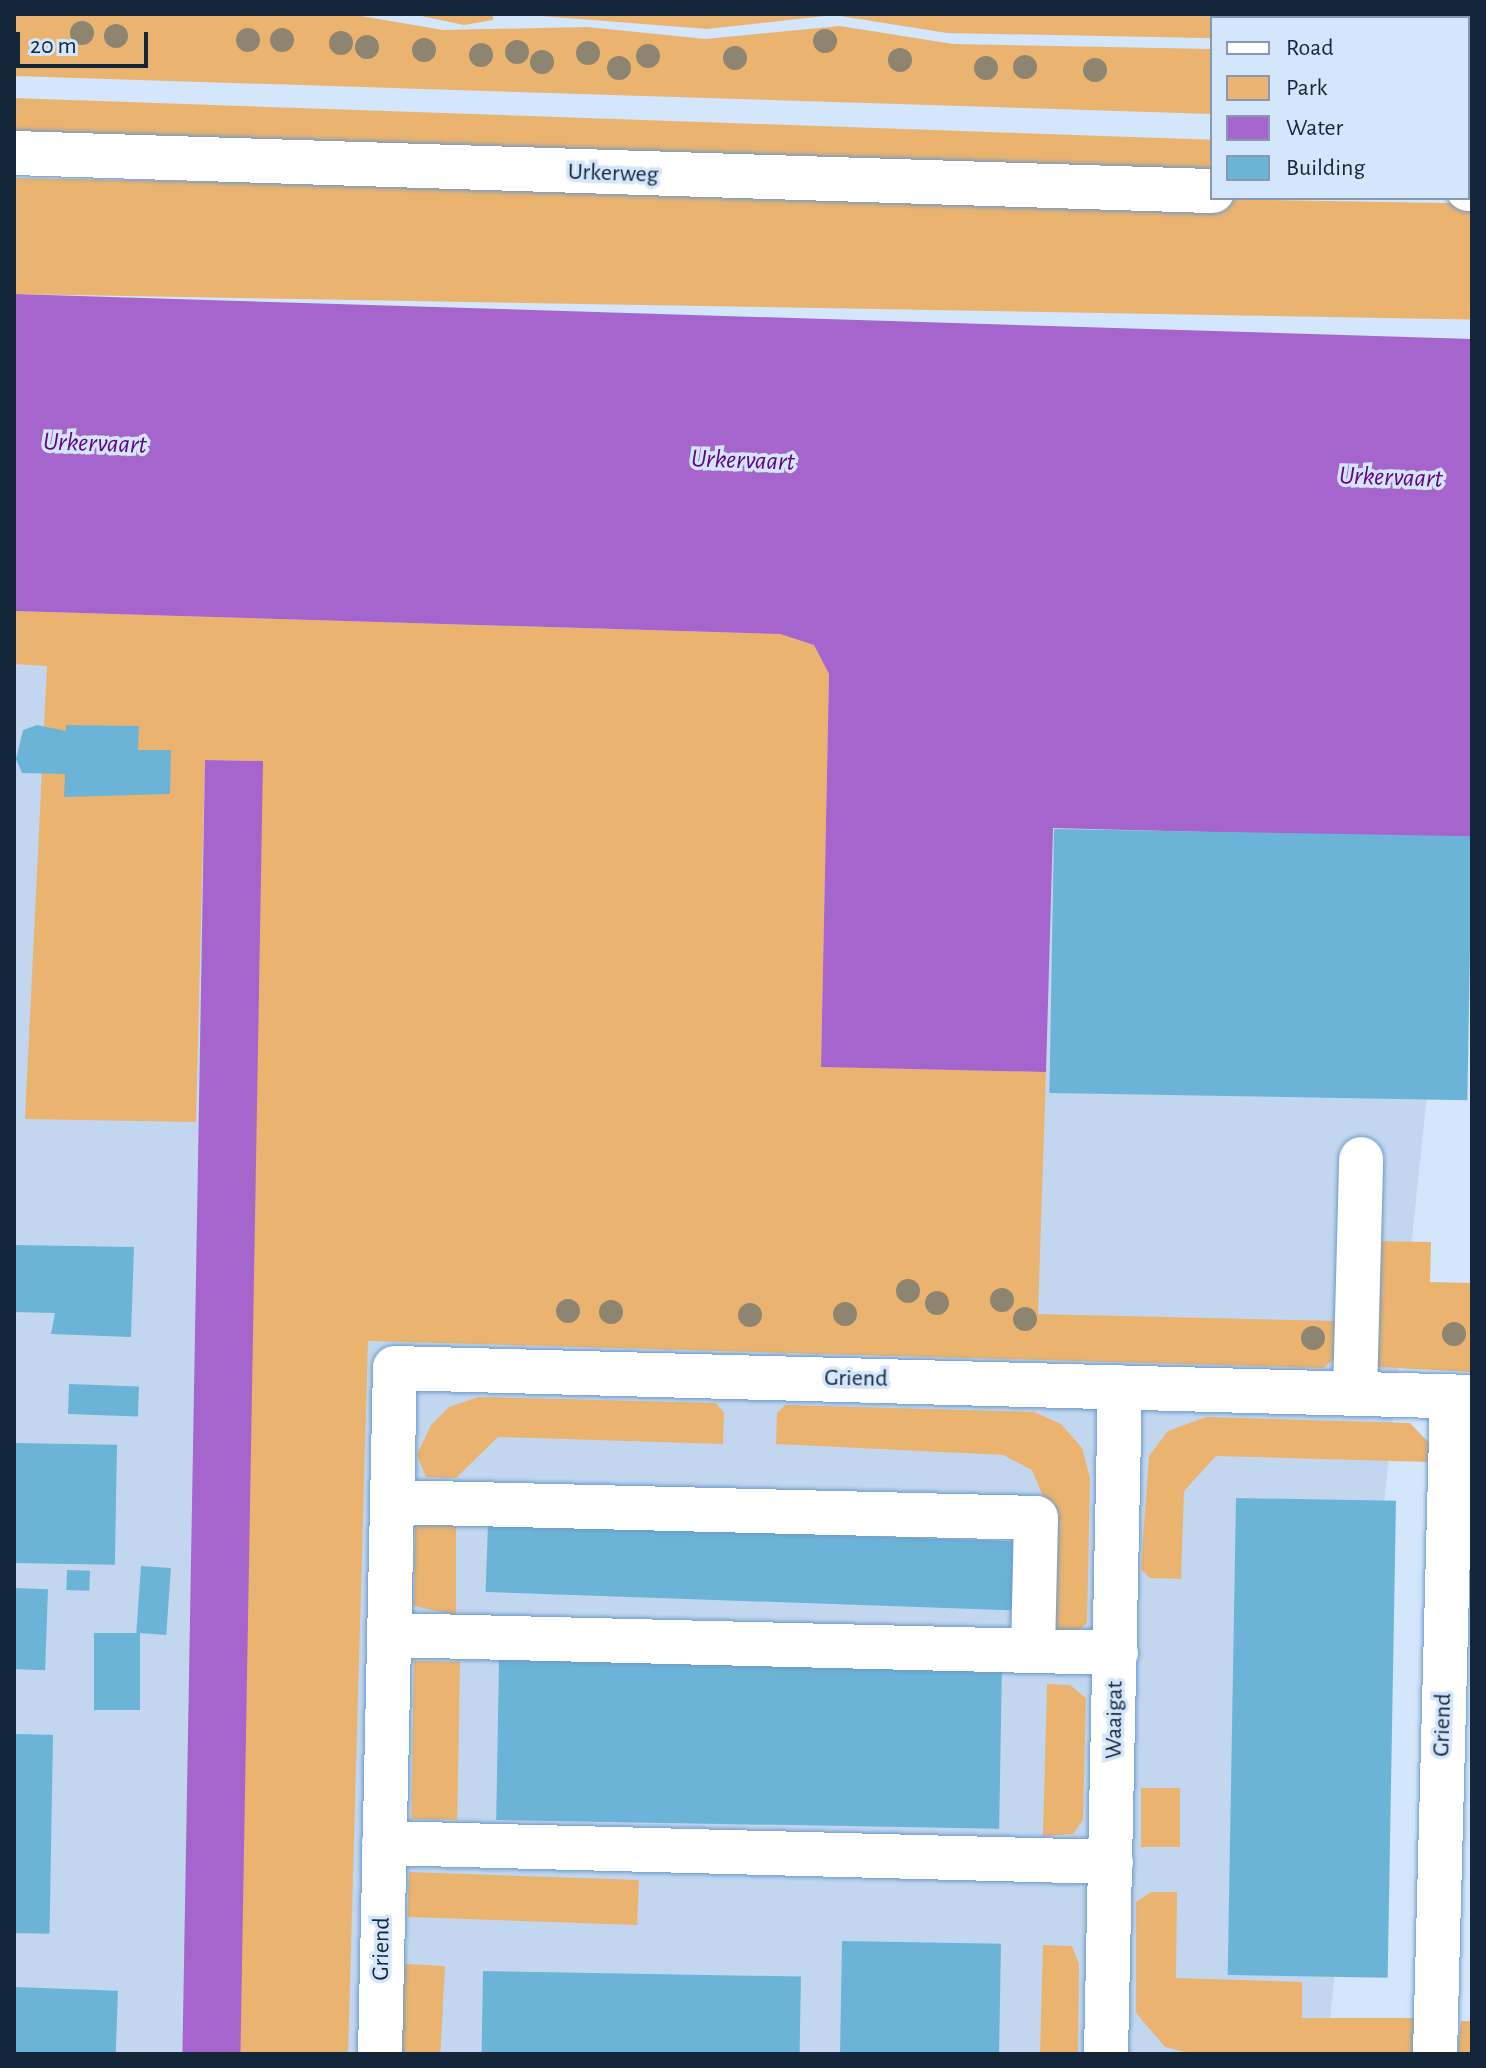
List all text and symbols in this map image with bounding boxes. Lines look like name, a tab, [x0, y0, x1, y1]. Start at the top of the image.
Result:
scale bar	[20, 16, 152, 66]
legend	[1210, 16, 1470, 200]
text: 20 m	[30, 34, 77, 58]
text: Road	[1286, 36, 1334, 60]
text: Park	[1286, 76, 1327, 100]
text: Water	[1286, 116, 1343, 140]
text: Building	[1286, 156, 1365, 180]
street label: Urkerweg	[567, 158, 659, 190]
water label: Urkervaart	[42, 427, 148, 461]
water label: Urkervaart	[690, 444, 796, 478]
water label: Urkervaart	[1338, 461, 1444, 495]
street label: Griend	[824, 1364, 888, 1394]
street label: Waaigat	[1100, 1681, 1130, 1759]
street label: Griend	[1428, 1693, 1458, 1757]
street label: Griend	[367, 1917, 397, 1981]

